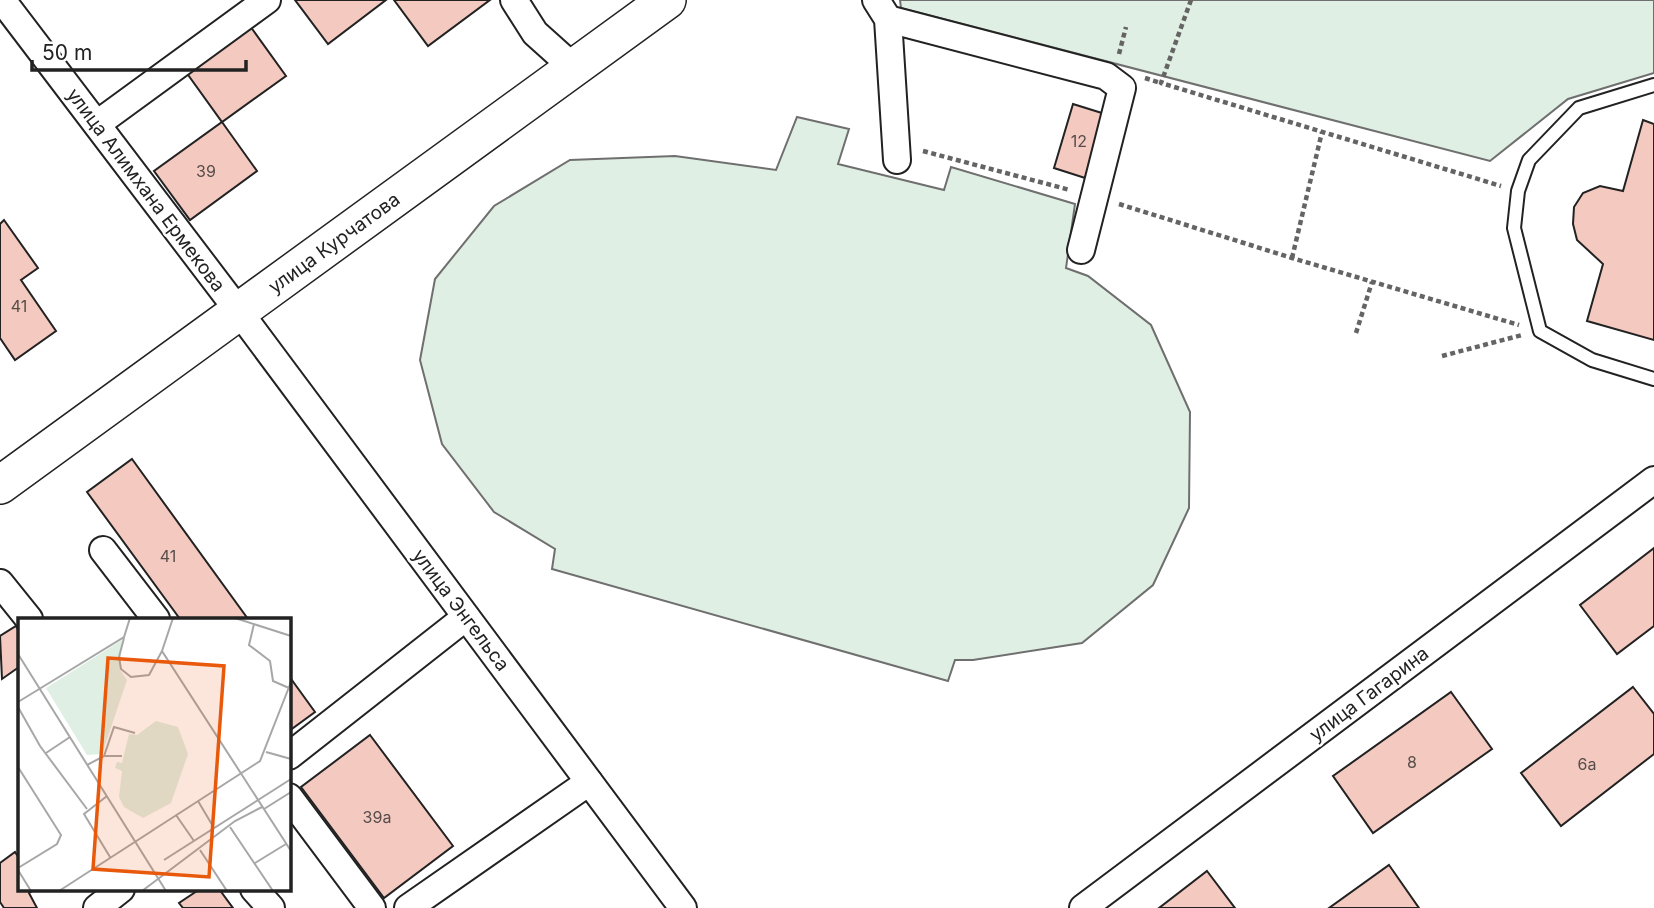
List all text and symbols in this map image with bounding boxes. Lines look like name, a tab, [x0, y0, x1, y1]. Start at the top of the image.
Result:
scale bar	[32, 28, 245, 72]
text: 50 m	[42, 40, 92, 65]
street label: улица Алимхана Ермекова	[62, 84, 230, 296]
house number: 12	[1071, 131, 1087, 151]
house number: 39	[196, 161, 216, 181]
street label: улица Курчатова	[264, 188, 404, 298]
house number: 41	[11, 296, 27, 316]
street label: улица Энгельса	[408, 544, 514, 676]
house number: 41	[160, 546, 176, 566]
inset map	[18, 618, 290, 890]
street label: улица Гагарина	[1305, 642, 1433, 746]
house number: 8	[1407, 752, 1417, 772]
house number: 6а	[1578, 754, 1596, 774]
house number: 39а	[363, 807, 391, 827]

